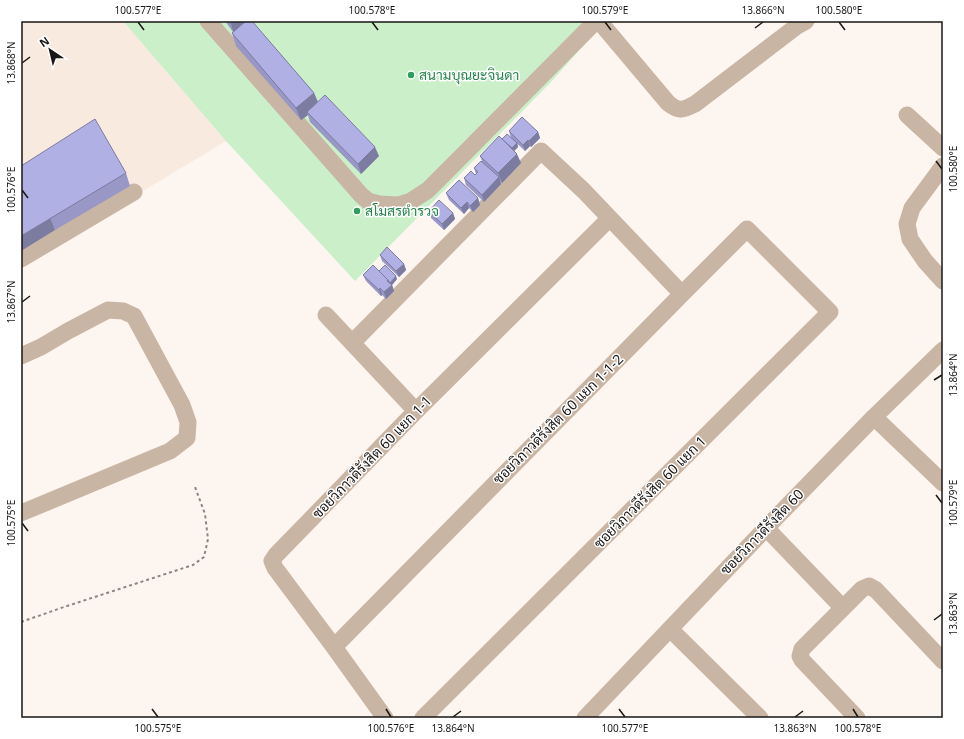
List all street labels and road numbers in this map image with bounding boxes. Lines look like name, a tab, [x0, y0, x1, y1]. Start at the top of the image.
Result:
street label: ซอยวิภาวดีรังสิต 60 แยก 1-1-2	[488, 349, 627, 488]
street label: ซอยวิภาวดีรังสิต 60 แยก 1-1	[308, 391, 436, 522]
street label: ซอยวิภาวดีรังสิต 60 แยก 1	[589, 431, 710, 552]
street label: ซอยวิภาวดีรังสิต 60	[716, 485, 807, 579]

